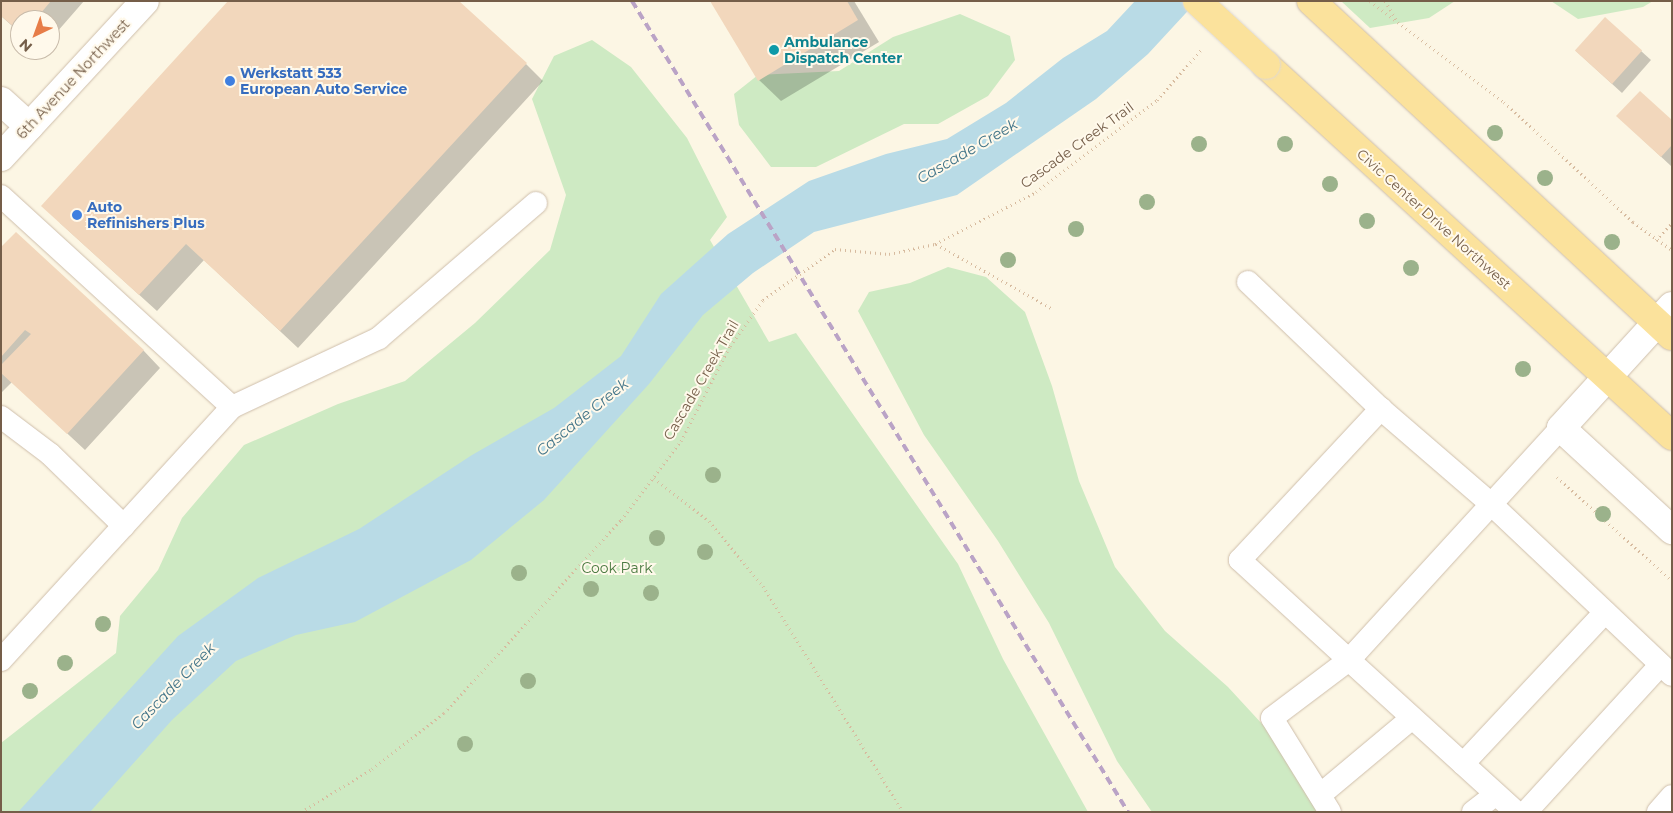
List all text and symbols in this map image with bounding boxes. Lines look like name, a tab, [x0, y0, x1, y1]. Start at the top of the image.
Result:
north arrow	[10, 10, 60, 60]
street label: 6th Avenue Northwest	[13, 16, 133, 142]
place label: Ambulance Dispatch Center	[784, 34, 902, 66]
marker: Ambulance Dispatch Center	[768, 44, 780, 56]
place label: Werkstatt 533 European Auto Service	[240, 65, 407, 98]
marker: Werkstatt 533 European Auto Service	[224, 75, 236, 87]
street label: Cascade Creek Trail	[1017, 98, 1137, 192]
water label: Cascade Creek	[913, 115, 1021, 187]
street label: Civic Center Drive Northwest	[1353, 145, 1515, 293]
place label: Auto Refinishers Plus	[87, 199, 205, 232]
marker: Auto Refinishers Plus	[71, 209, 83, 221]
street label: Cascade Creek Trail	[660, 317, 742, 443]
water label: Cascade Creek	[532, 374, 632, 460]
park label: Cook Park	[581, 560, 653, 576]
water label: Cascade Creek	[127, 639, 219, 733]

